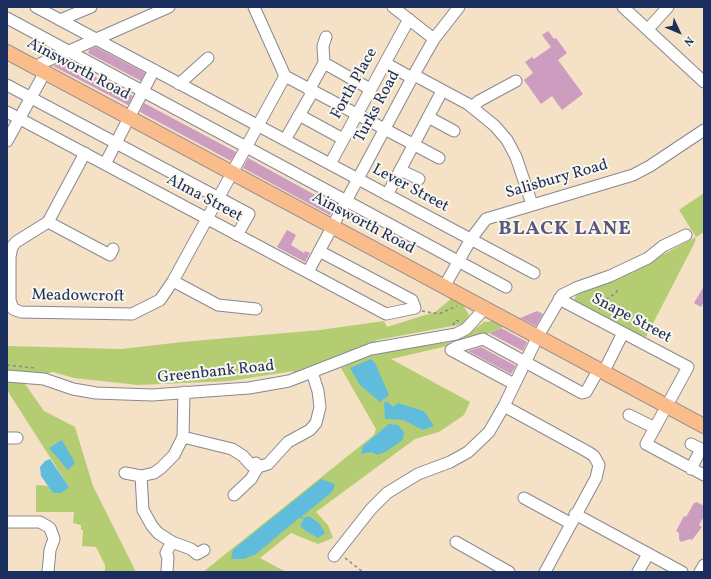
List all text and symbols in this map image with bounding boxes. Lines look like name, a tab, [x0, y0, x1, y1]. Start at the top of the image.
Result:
north arrow	[659, 12, 699, 52]
text: N	[680, 33, 696, 49]
street label: Ainsworth Road	[23, 35, 133, 105]
street label: Forth Place	[328, 45, 382, 123]
street label: Turks Road	[351, 68, 405, 146]
street label: Salisbury Road	[504, 156, 610, 204]
street label: Lever Street	[368, 161, 452, 217]
street label: Alma Street	[163, 171, 245, 227]
street label: Ainsworth Road	[308, 189, 418, 259]
district label: BLACK LANE	[498, 218, 632, 242]
street label: Meadowcroft	[31, 287, 125, 307]
street label: Snape Street	[588, 290, 674, 348]
street label: Greenbank Road	[157, 357, 275, 389]

